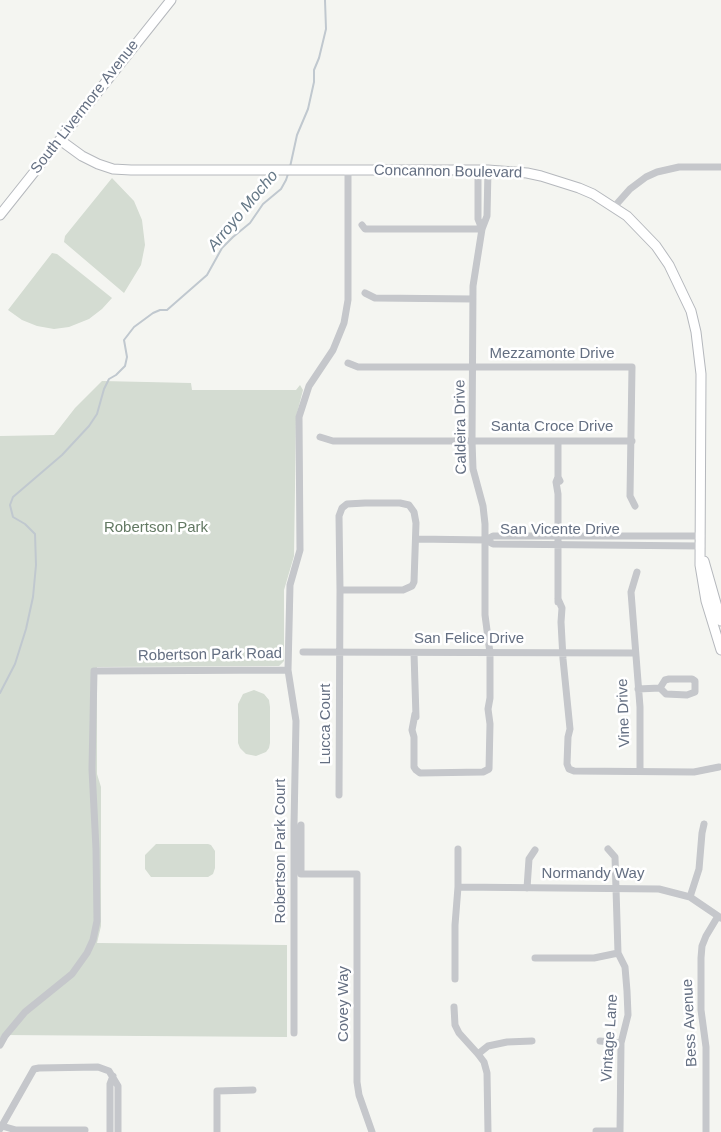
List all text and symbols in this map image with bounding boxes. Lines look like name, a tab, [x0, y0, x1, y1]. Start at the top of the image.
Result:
street label: South Livermore Avenue	[27, 37, 143, 177]
street label: Concannon Boulevard	[374, 162, 522, 182]
water label: Arroyo Mocho	[204, 167, 282, 255]
street label: Mezzamonte Drive	[489, 345, 615, 363]
street label: Caldeira Drive	[451, 379, 471, 475]
street label: Santa Croce Drive	[491, 418, 613, 436]
park label: Robertson Park	[104, 519, 208, 537]
street label: San Vicente Drive	[500, 521, 620, 539]
street label: San Felice Drive	[414, 630, 524, 648]
street label: Robertson Park Road	[138, 645, 282, 665]
street label: Vine Drive	[614, 678, 634, 748]
street label: Lucca Court	[317, 684, 335, 764]
street label: Robertson Park Court	[272, 778, 290, 924]
street label: Normandy Way	[542, 865, 644, 883]
street label: Covey Way	[335, 966, 353, 1042]
street label: Bess Avenue	[679, 979, 701, 1067]
street label: Vintage Lane	[598, 993, 622, 1083]

